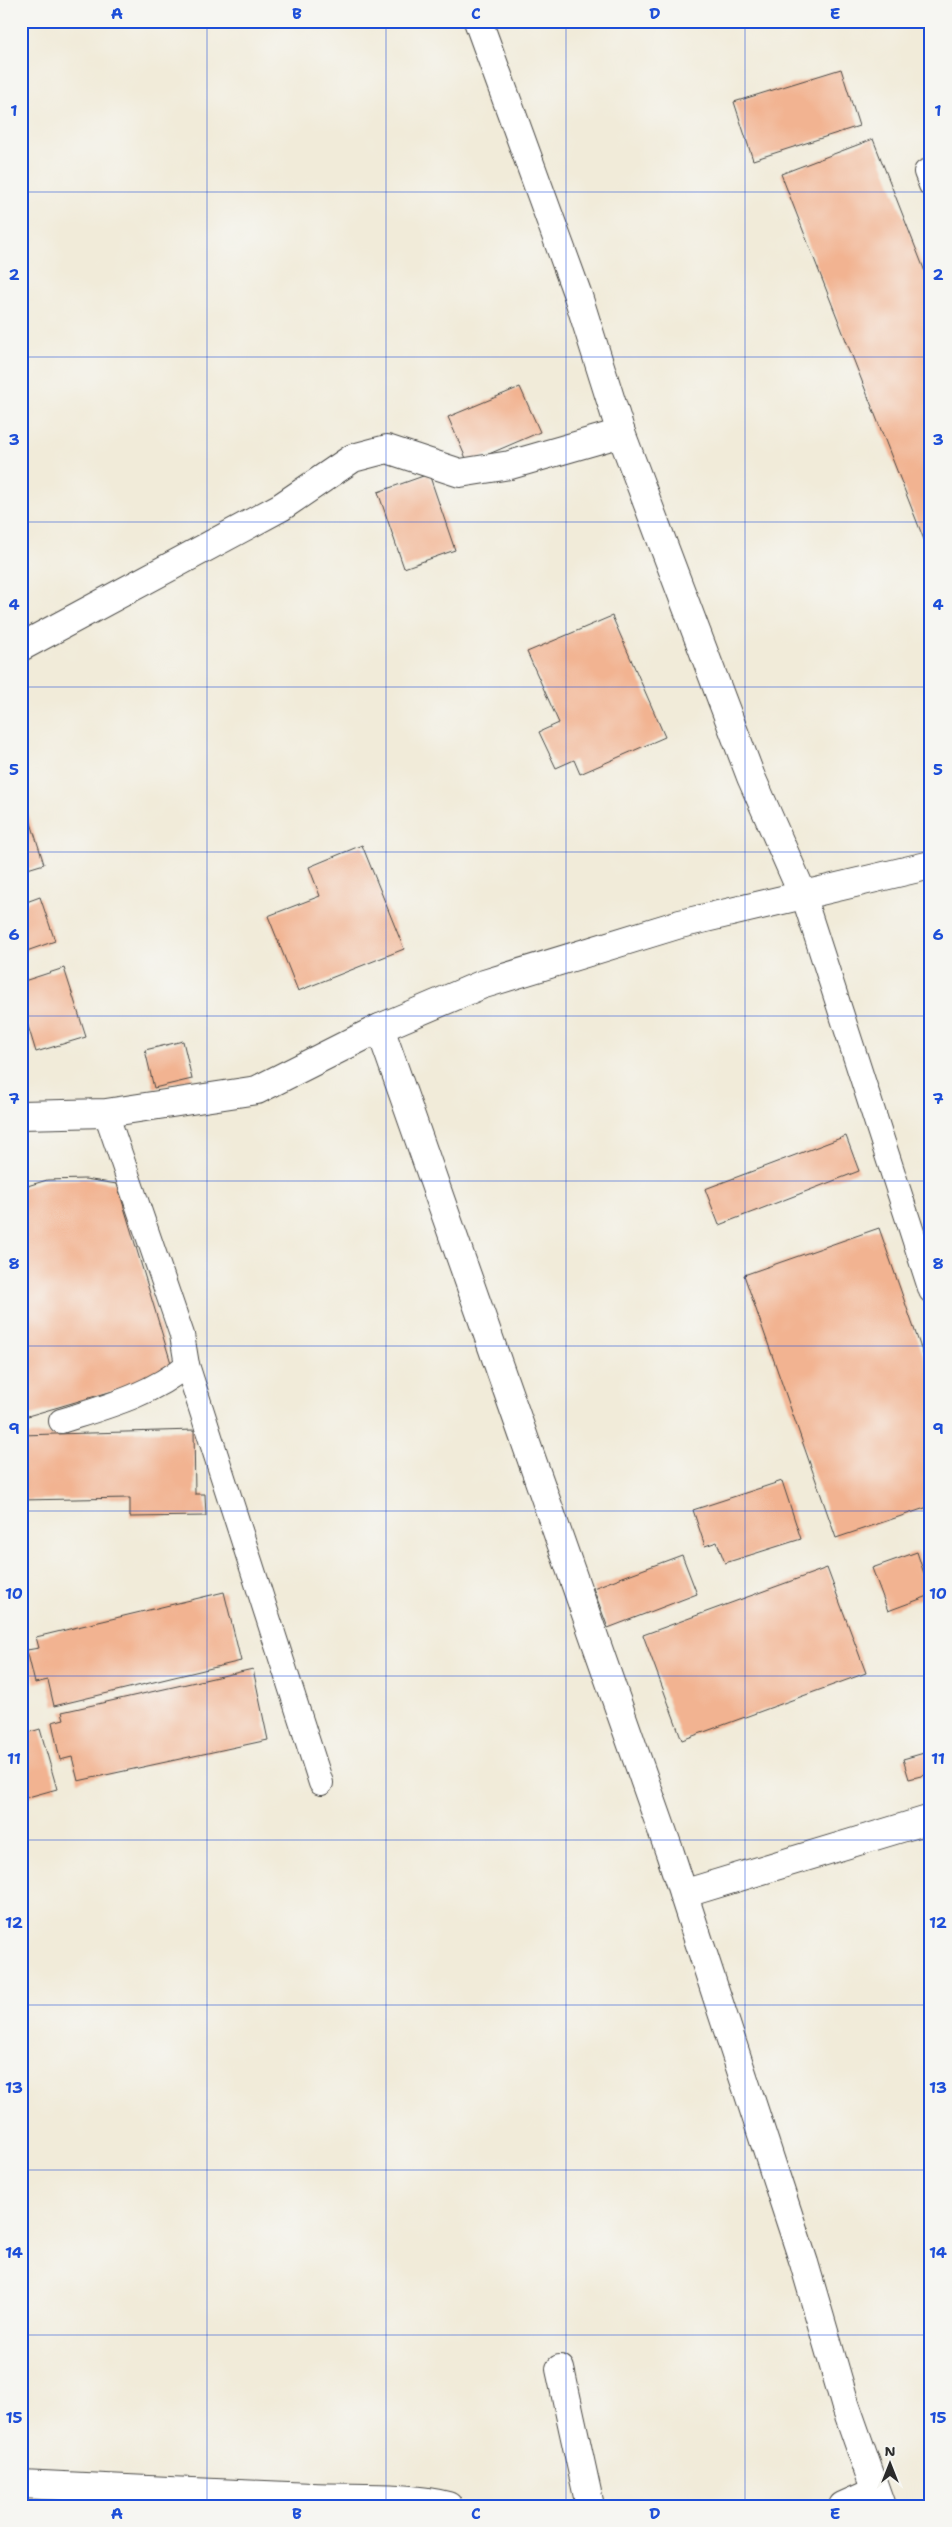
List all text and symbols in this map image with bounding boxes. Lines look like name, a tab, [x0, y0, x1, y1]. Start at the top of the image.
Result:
text: A	[111, 3, 123, 24]
text: B	[292, 3, 302, 24]
text: C	[471, 3, 481, 24]
text: D	[649, 3, 661, 24]
text: E	[830, 3, 840, 24]
text: 1	[10, 100, 18, 121]
text: 1	[934, 100, 942, 121]
text: 2	[8, 264, 20, 285]
text: 2	[932, 264, 944, 285]
text: 3	[8, 429, 20, 450]
text: 3	[932, 429, 944, 450]
text: 4	[8, 594, 20, 615]
text: 4	[932, 594, 944, 615]
text: 5	[9, 759, 19, 780]
text: 5	[933, 759, 943, 780]
text: 6	[8, 924, 20, 945]
text: 6	[932, 924, 944, 945]
text: 7	[8, 1088, 20, 1109]
text: 7	[932, 1088, 944, 1109]
text: 8	[8, 1253, 20, 1274]
text: 8	[932, 1253, 944, 1274]
text: 9	[8, 1418, 20, 1439]
text: 9	[932, 1418, 944, 1439]
text: 10	[5, 1583, 23, 1604]
text: 10	[929, 1583, 947, 1604]
text: 11	[7, 1748, 21, 1769]
text: 11	[931, 1748, 945, 1769]
text: 12	[5, 1912, 23, 1933]
text: 12	[929, 1912, 947, 1933]
text: 13	[5, 2077, 23, 2098]
text: 13	[929, 2077, 947, 2098]
text: 14	[5, 2242, 23, 2263]
text: 14	[929, 2242, 947, 2263]
text: 15	[5, 2407, 23, 2428]
text: 15	[929, 2407, 947, 2428]
north arrow	[864, 2440, 914, 2490]
text: N	[884, 2442, 896, 2460]
text: A	[111, 2503, 123, 2524]
text: B	[292, 2503, 302, 2524]
text: C	[471, 2503, 481, 2524]
text: D	[649, 2503, 661, 2524]
text: E	[830, 2503, 840, 2524]

